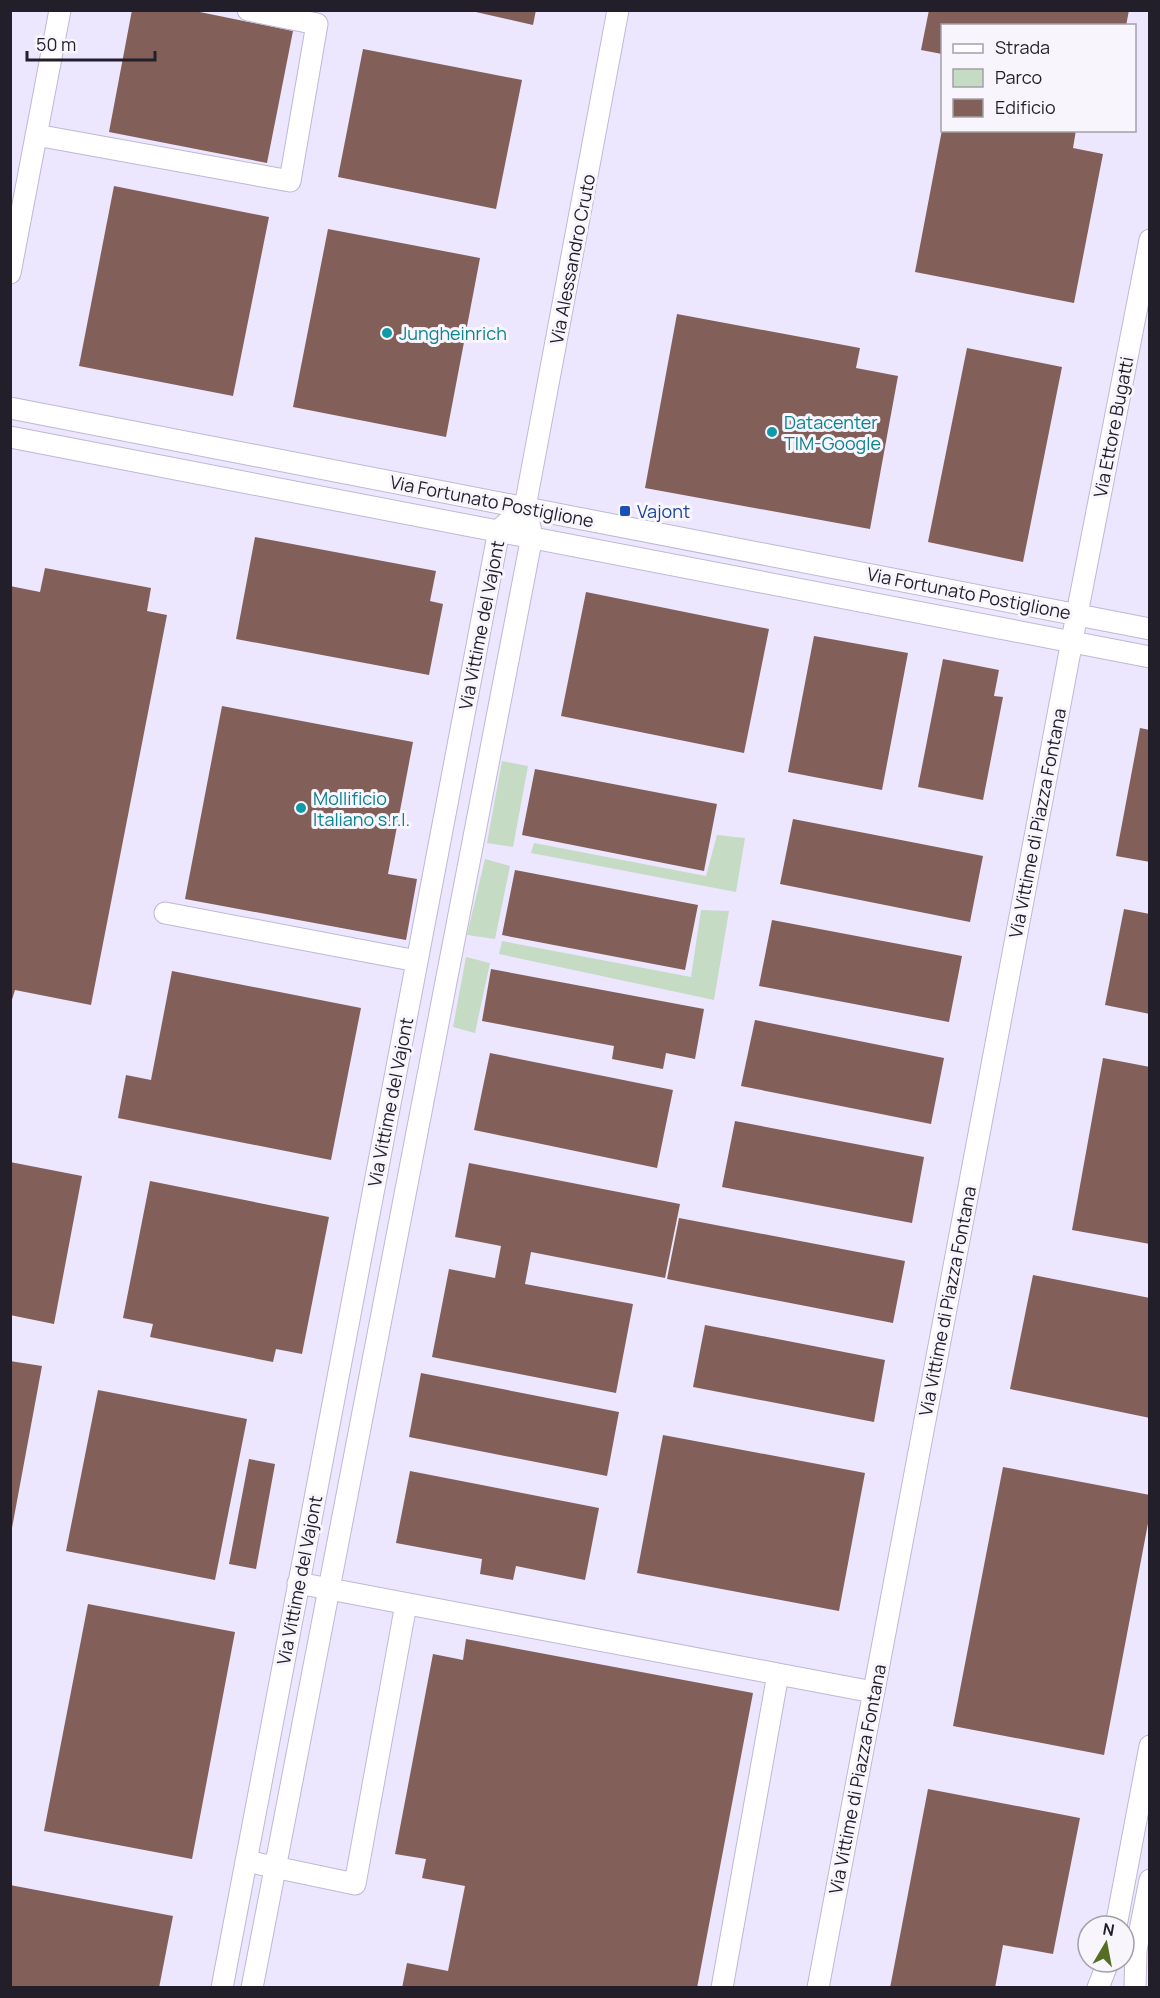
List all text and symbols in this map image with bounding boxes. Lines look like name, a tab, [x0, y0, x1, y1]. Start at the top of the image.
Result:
scale bar	[27, 24, 154, 62]
legend	[941, 24, 1136, 132]
text: 50 m	[36, 32, 76, 56]
text: Strada	[995, 35, 1050, 59]
text: Parco	[995, 65, 1042, 89]
text: Edificio	[995, 95, 1056, 119]
street label: Via Alessandro Cruto	[544, 172, 600, 346]
place label: Jungheinrich	[399, 321, 507, 345]
marker: Jungheinrich	[380, 326, 394, 340]
street label: Via Ettore Bugatti	[1088, 355, 1138, 499]
place label: Datacenter TIM-Google	[784, 410, 881, 455]
marker: Datacenter TIM-Google	[765, 425, 779, 439]
street label: Via Fortunato Postiglione	[388, 469, 596, 533]
place label: Vajont	[637, 499, 690, 523]
marker: Vajont	[618, 504, 632, 518]
street label: Via Vittime del Vajont	[453, 538, 509, 712]
street label: Via Fortunato Postiglione	[865, 561, 1073, 625]
street label: Via Vittime di Piazza Fontana	[1003, 706, 1071, 940]
place label: Mollificio Italiano s.r.l.	[313, 786, 410, 831]
marker: Mollificio Italiano s.r.l.	[294, 801, 308, 815]
street label: Via Vittime del Vajont	[362, 1015, 418, 1189]
street label: Via Vittime di Piazza Fontana	[913, 1184, 981, 1418]
street label: Via Vittime del Vajont	[271, 1493, 327, 1667]
street label: Via Vittime di Piazza Fontana	[823, 1662, 891, 1896]
north arrow	[1076, 1914, 1136, 1974]
text: N	[1101, 1917, 1116, 1941]

